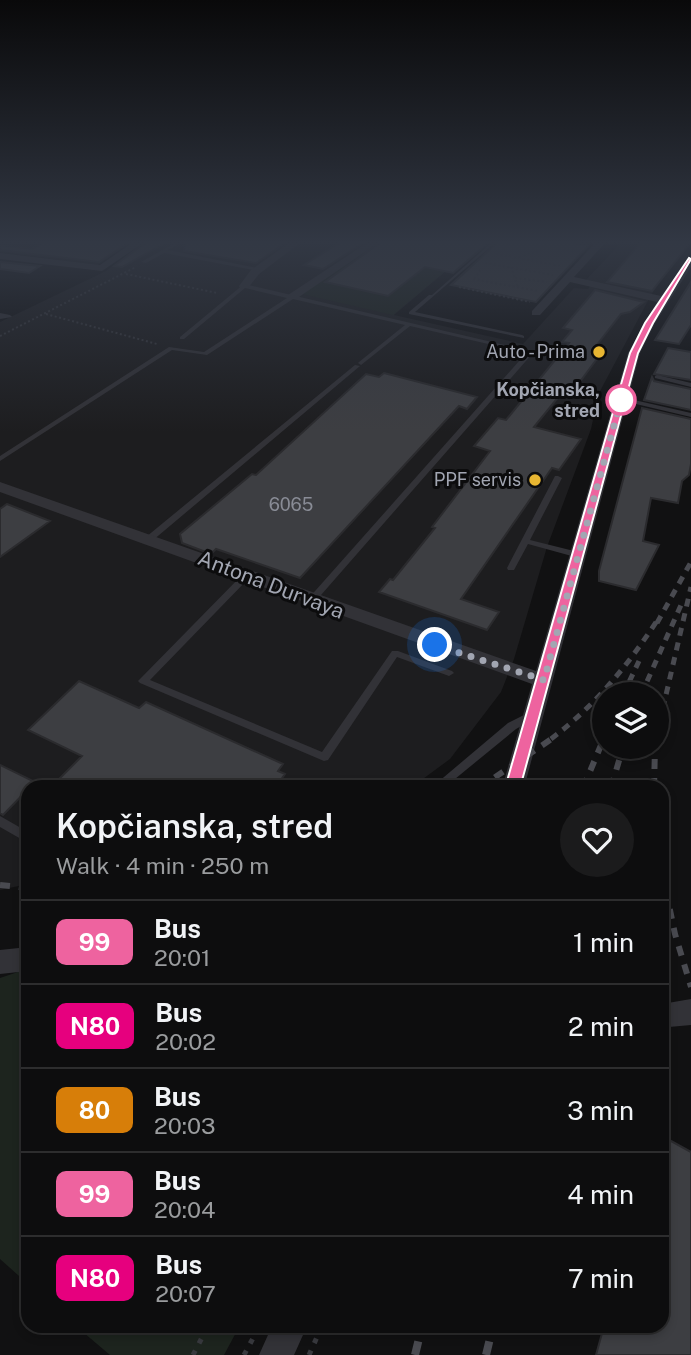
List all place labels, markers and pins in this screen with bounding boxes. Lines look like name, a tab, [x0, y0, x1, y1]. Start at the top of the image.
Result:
place label: Auto - Prima	[486, 341, 585, 362]
marker: Auto - Prima	[591, 344, 607, 360]
place label: Kopčianska, stred	[496, 379, 600, 421]
marker: Kopčianska, stred	[606, 385, 636, 415]
place label: PPF servis	[434, 469, 521, 490]
marker: PPF servis	[527, 472, 543, 488]

